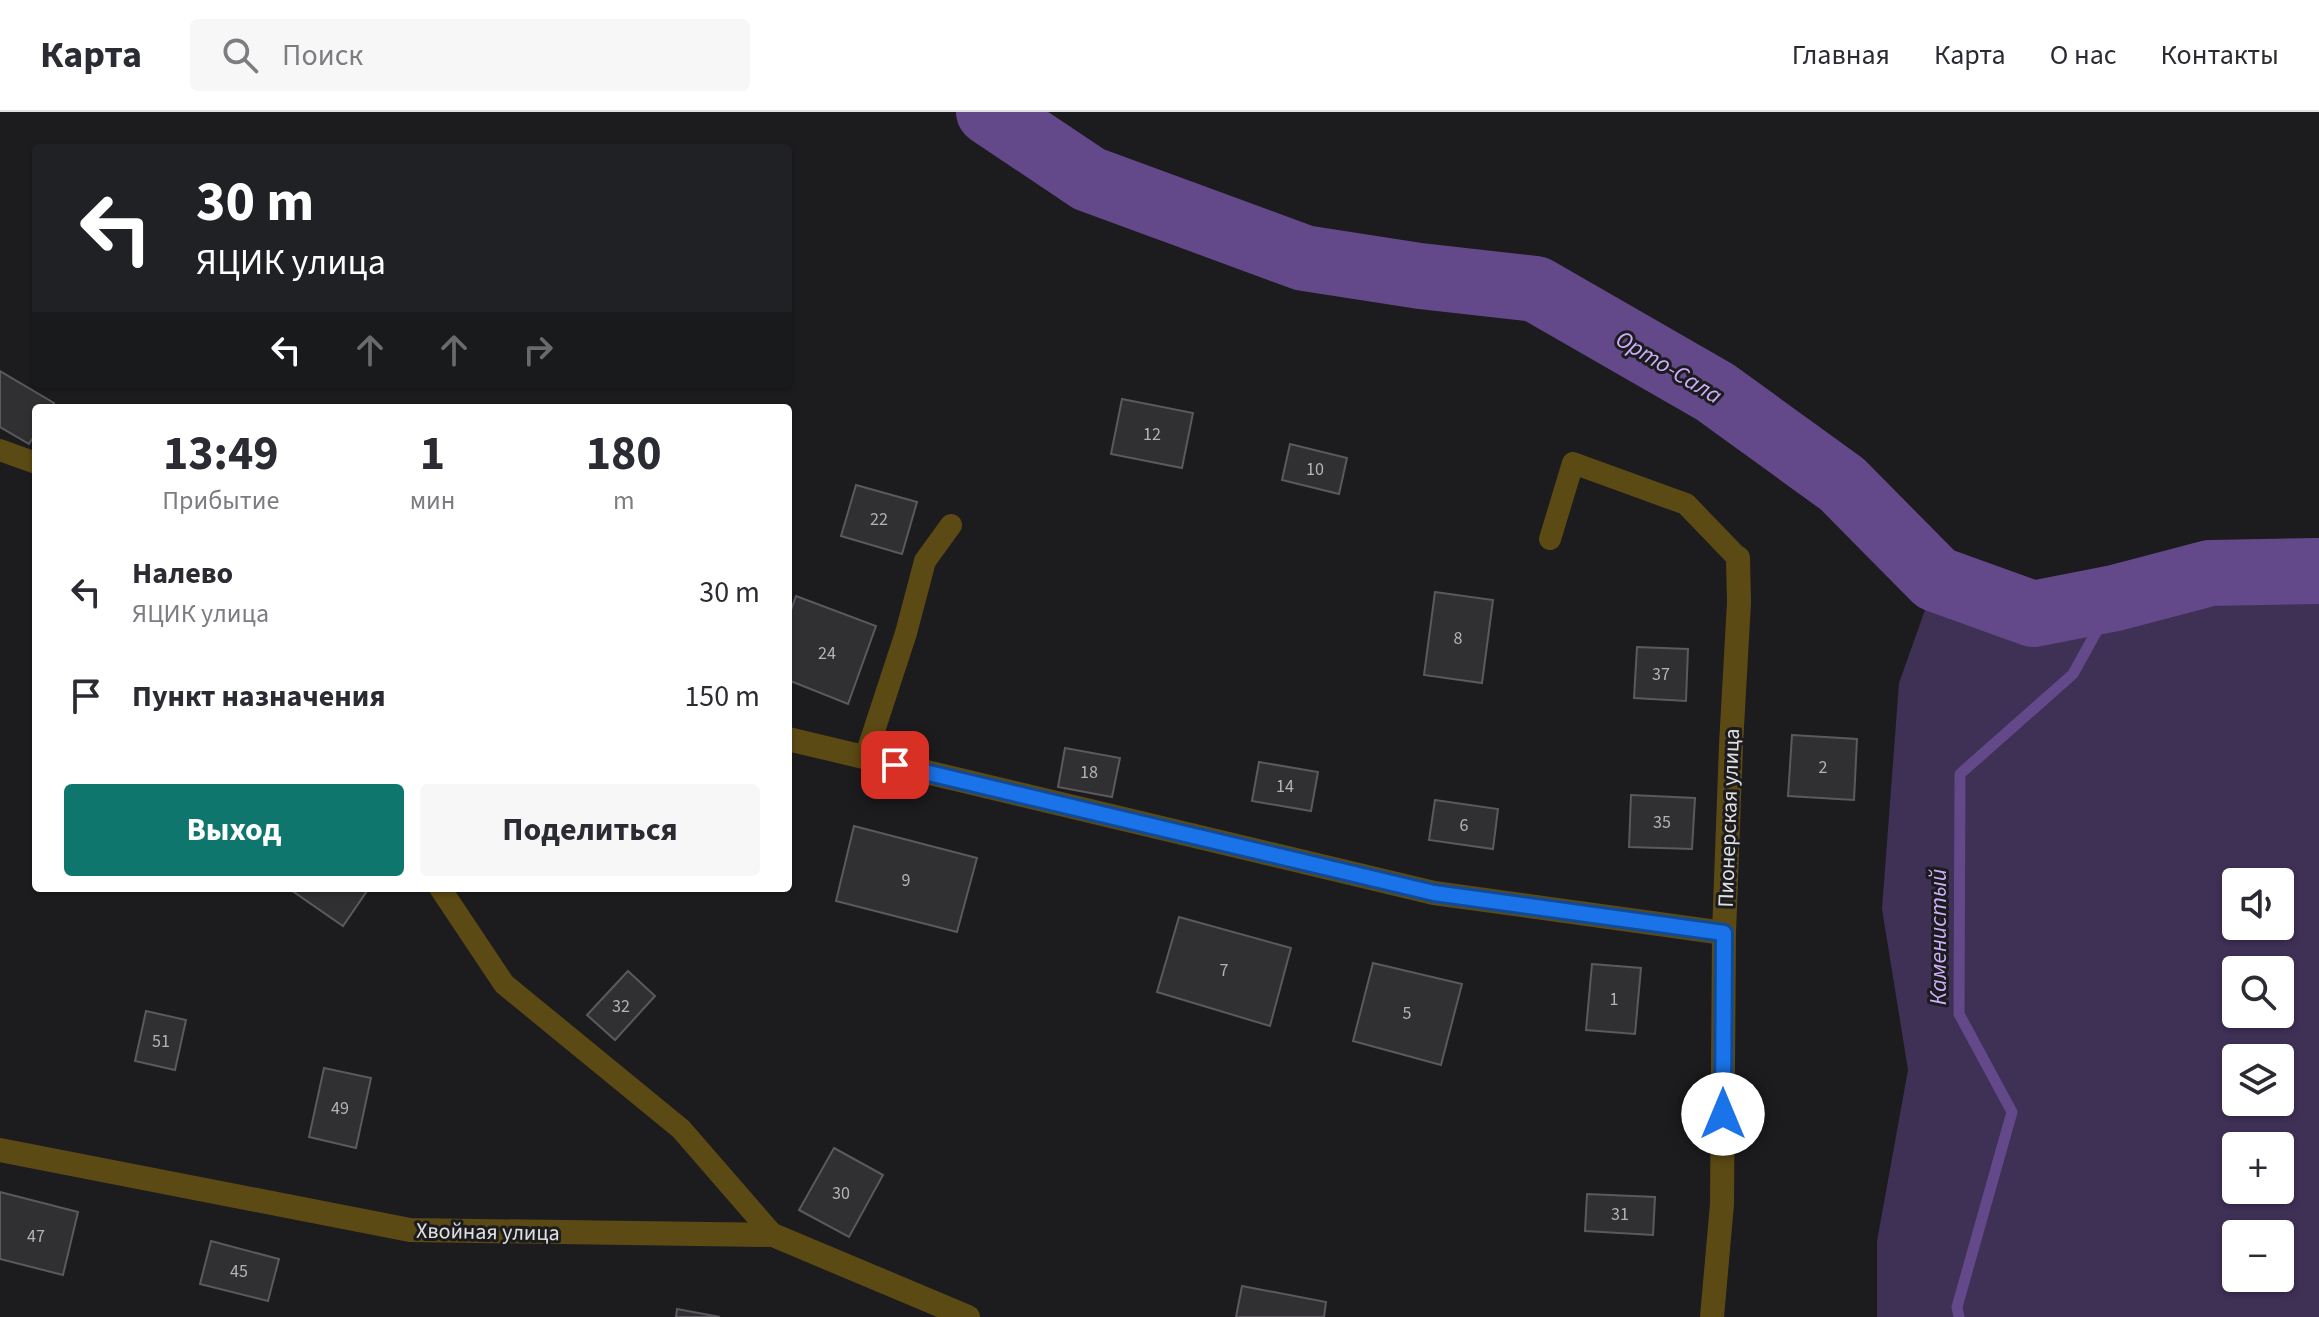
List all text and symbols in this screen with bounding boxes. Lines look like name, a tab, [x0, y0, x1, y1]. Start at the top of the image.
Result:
search box	[190, 19, 750, 91]
text: Карта	[40, 28, 142, 82]
icon: search	[218, 33, 262, 77]
text: Поиск	[282, 34, 363, 77]
text: Главная	[1792, 35, 1890, 75]
text: Карта	[1934, 35, 2006, 75]
text: О нас	[2050, 35, 2117, 75]
text: Контакты	[2161, 35, 2279, 75]
text: 30 m	[196, 163, 314, 242]
icon: left	[64, 176, 168, 280]
text: ЯЦИК улица	[196, 237, 386, 288]
water label: Орто-Сала	[1609, 322, 1729, 413]
icon: left	[264, 328, 308, 372]
icon: ahead	[348, 328, 392, 372]
icon: ahead	[432, 328, 476, 372]
icon: right	[516, 328, 560, 372]
text: 13:49	[163, 420, 279, 488]
text: 1	[420, 420, 445, 488]
text: 180	[586, 420, 662, 488]
house number: 12	[1143, 422, 1161, 447]
house number: 10	[1306, 457, 1324, 482]
text: Прибытие	[162, 482, 279, 519]
text: мин	[410, 482, 455, 519]
text: m	[613, 482, 634, 519]
house number: 22	[870, 507, 888, 532]
text: Налево	[132, 552, 233, 595]
icon: left	[64, 570, 108, 614]
text: 30 m	[699, 571, 760, 614]
text: ЯЦИК улица	[132, 595, 269, 632]
house number: 8	[1454, 626, 1463, 651]
house number: 24	[818, 641, 836, 666]
house number: 37	[1652, 662, 1670, 687]
icon: arrive	[64, 674, 108, 718]
text: Пункт назначения	[132, 675, 386, 718]
text: 150 m	[684, 675, 760, 718]
street label: Пионерская улица	[1710, 728, 1748, 908]
pin	[861, 731, 929, 799]
icon: arrive	[873, 743, 917, 787]
house number: 2	[1819, 755, 1828, 780]
house number: 18	[1080, 760, 1098, 785]
house number: 14	[1276, 774, 1294, 799]
button: Выход	[64, 784, 404, 876]
button: Поделиться	[420, 784, 760, 876]
house number: 35	[1653, 810, 1671, 835]
house number: 6	[1460, 813, 1469, 838]
house number: 9	[902, 868, 911, 893]
map controls	[2222, 868, 2294, 1292]
button: sound	[2222, 868, 2294, 940]
water label: Каменистый	[1921, 869, 1956, 1005]
button: search	[2222, 956, 2294, 1028]
house number: 7	[1220, 958, 1229, 983]
house number: 1	[1610, 987, 1618, 1012]
house number: 32	[612, 994, 630, 1019]
house number: 5	[1403, 1001, 1412, 1026]
house number: 51	[152, 1029, 170, 1054]
button: layers	[2222, 1044, 2294, 1116]
position arrow	[1681, 1072, 1765, 1156]
house number: 49	[331, 1096, 349, 1121]
button: +	[2222, 1132, 2294, 1204]
house number: 30	[832, 1181, 850, 1206]
house number: 31	[1611, 1202, 1629, 1227]
street label: Хвойная улица	[416, 1215, 560, 1249]
button: −	[2222, 1220, 2294, 1292]
house number: 47	[27, 1224, 45, 1249]
house number: 45	[230, 1259, 248, 1284]

